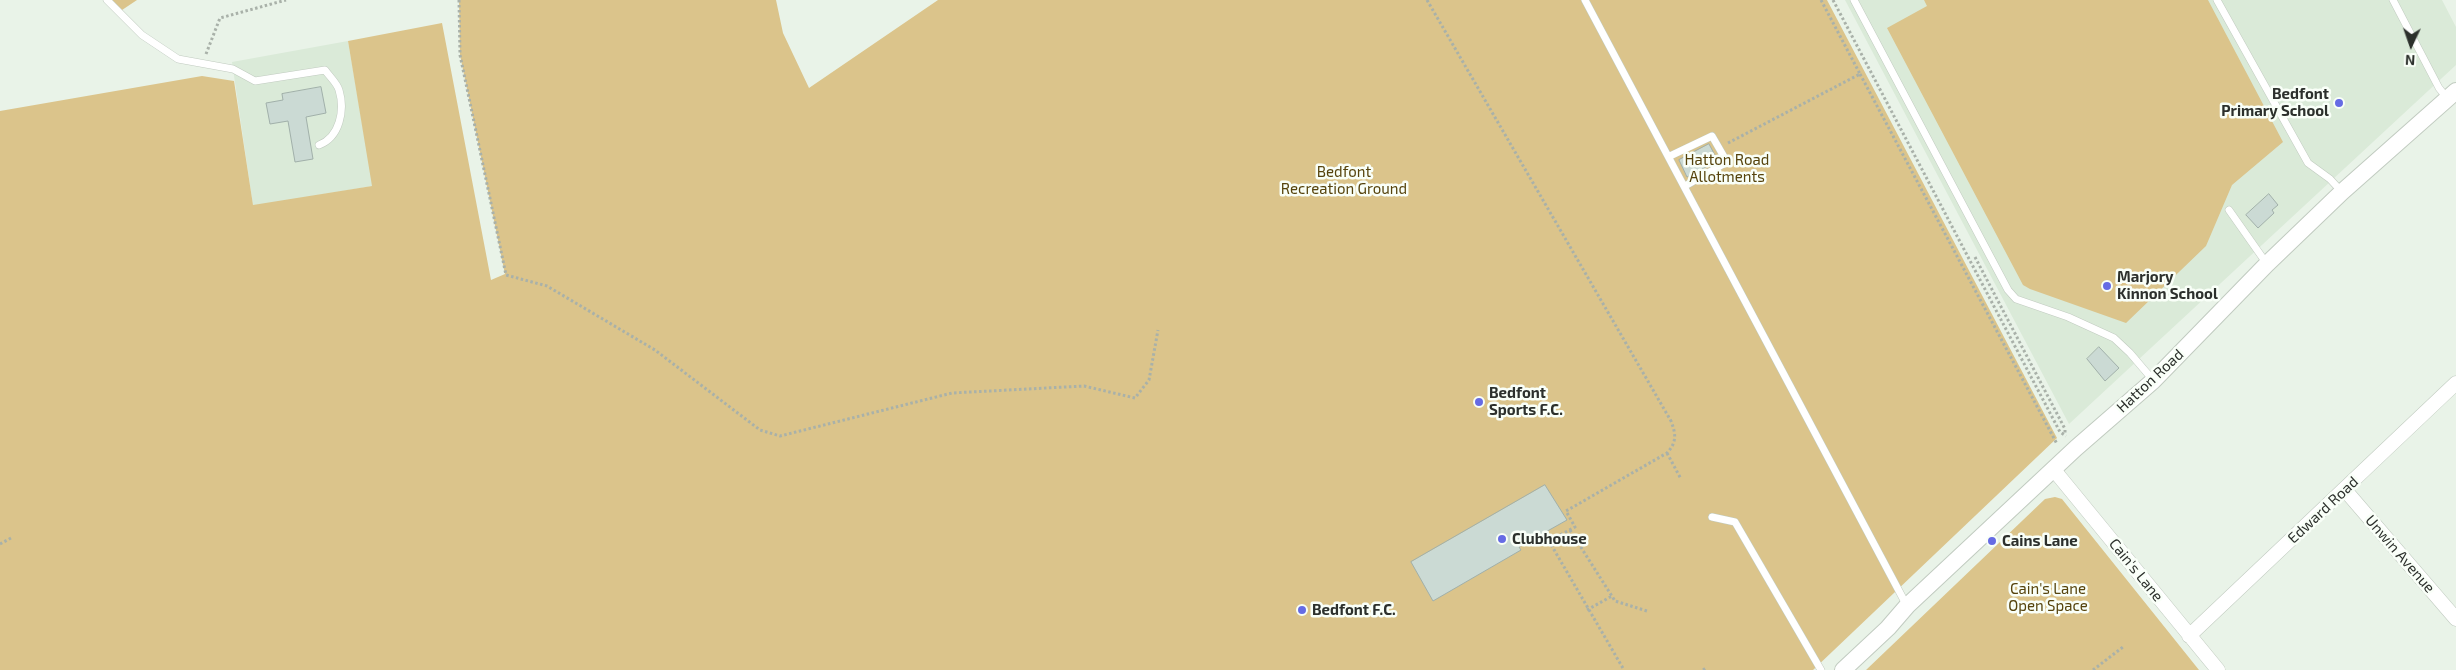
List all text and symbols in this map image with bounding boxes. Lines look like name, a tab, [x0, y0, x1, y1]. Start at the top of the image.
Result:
north arrow	[2386, 20, 2436, 70]
text: N	[2405, 52, 2416, 69]
place label: Bedfont Primary School	[2221, 85, 2329, 120]
marker: Bedfont Primary School	[2333, 97, 2345, 109]
park label: Hatton Road Allotments	[1685, 151, 1769, 186]
park label: Bedfont Recreation Ground	[1281, 163, 1407, 198]
place label: Marjory Kinnon School	[2117, 268, 2218, 303]
marker: Marjory Kinnon School	[2101, 280, 2113, 292]
street label: Hatton Road	[2113, 345, 2187, 417]
place label: Bedfont Sports F.C.	[1489, 384, 1563, 419]
marker: Bedfont Sports F.C.	[1473, 396, 1485, 408]
street label: Edward Road	[2284, 473, 2362, 547]
street label: Unwin Avenue	[2361, 511, 2439, 597]
place label: Clubhouse	[1512, 530, 1587, 548]
place label: Cains Lane	[2002, 532, 2078, 550]
marker: Clubhouse	[1496, 533, 1508, 545]
marker: Cains Lane	[1986, 535, 1998, 547]
street label: Cain's Lane	[2105, 535, 2167, 605]
park label: Cain's Lane Open Space	[2008, 580, 2088, 615]
place label: Bedfont F.C.	[1312, 601, 1396, 619]
marker: Bedfont F.C.	[1296, 604, 1308, 616]

